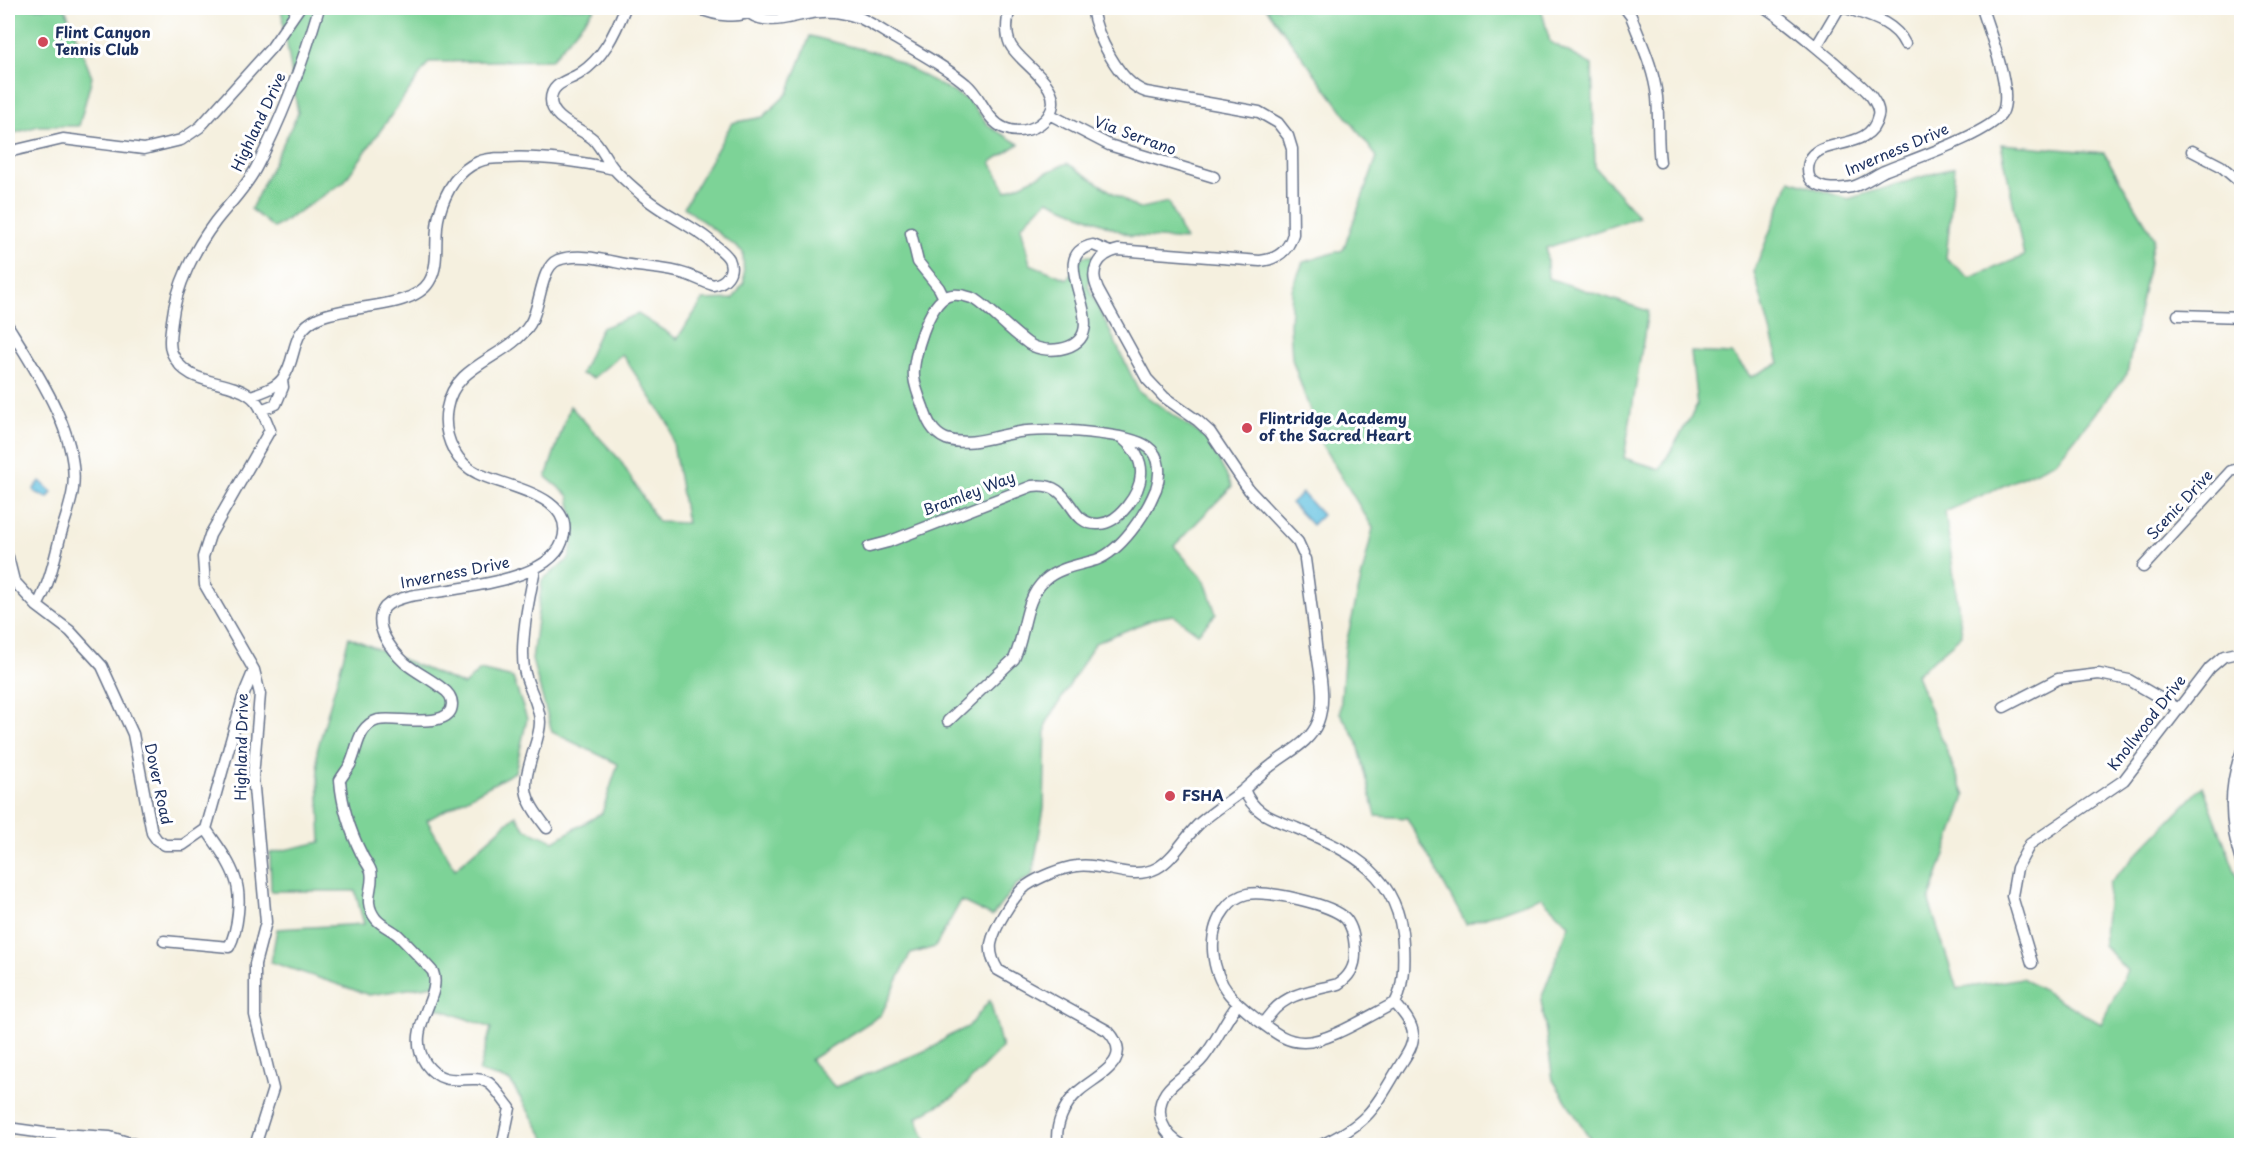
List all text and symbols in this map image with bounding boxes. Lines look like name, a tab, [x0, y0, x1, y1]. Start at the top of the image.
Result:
place label: Flint Canyon Tennis Club	[55, 20, 151, 60]
marker: Flint Canyon Tennis Club	[36, 35, 50, 49]
street label: Highland Drive	[225, 68, 291, 175]
street label: Via Serrano	[1091, 109, 1180, 160]
street label: Inverness Drive	[1841, 116, 1952, 181]
place label: Flintridge Academy of the Sacred Heart	[1259, 406, 1412, 446]
marker: Flintridge Academy of the Sacred Heart	[1240, 421, 1254, 435]
street label: Bramley Way	[919, 464, 1018, 521]
street label: Scenic Drive	[2140, 464, 2218, 544]
street label: Inverness Drive	[398, 550, 511, 593]
street label: Knollwood Drive	[2101, 669, 2191, 775]
street label: Highland Drive	[228, 693, 253, 801]
street label: Dover Road	[140, 741, 179, 827]
place label: FSHA	[1182, 783, 1224, 806]
marker: FSHA	[1163, 789, 1177, 803]

